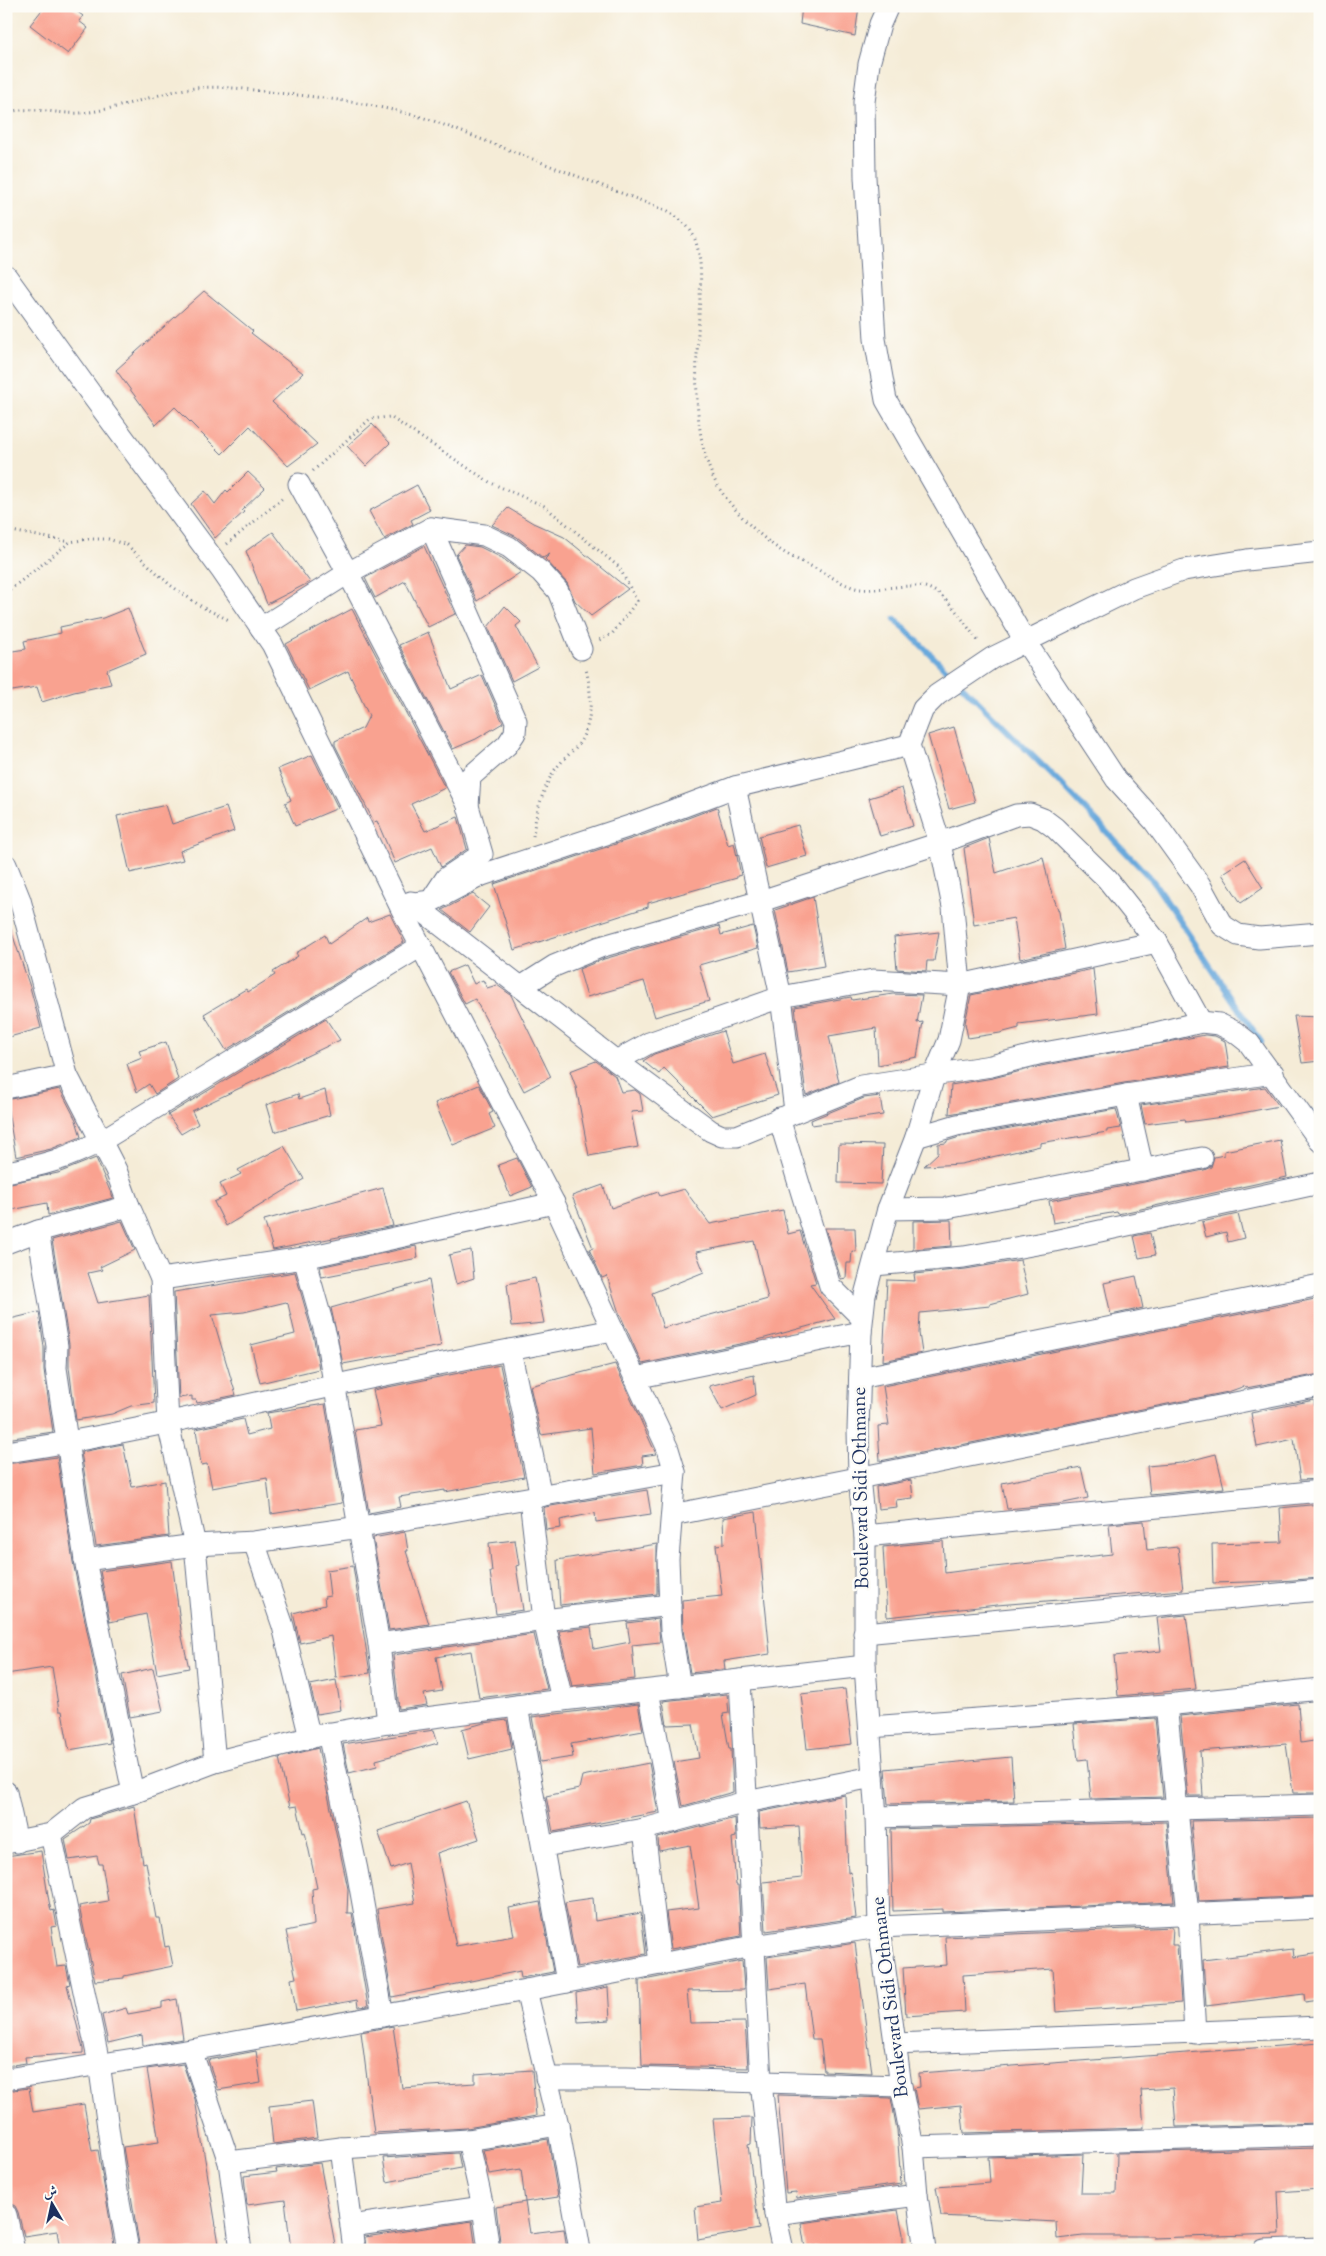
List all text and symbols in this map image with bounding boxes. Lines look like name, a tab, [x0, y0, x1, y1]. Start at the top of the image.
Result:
street label: Boulevard Sidi Othmane	[847, 1386, 877, 1589]
street label: Boulevard Sidi Othmane	[865, 1895, 917, 2099]
north arrow	[28, 2178, 78, 2228]
text: ش	[42, 2182, 59, 2204]

